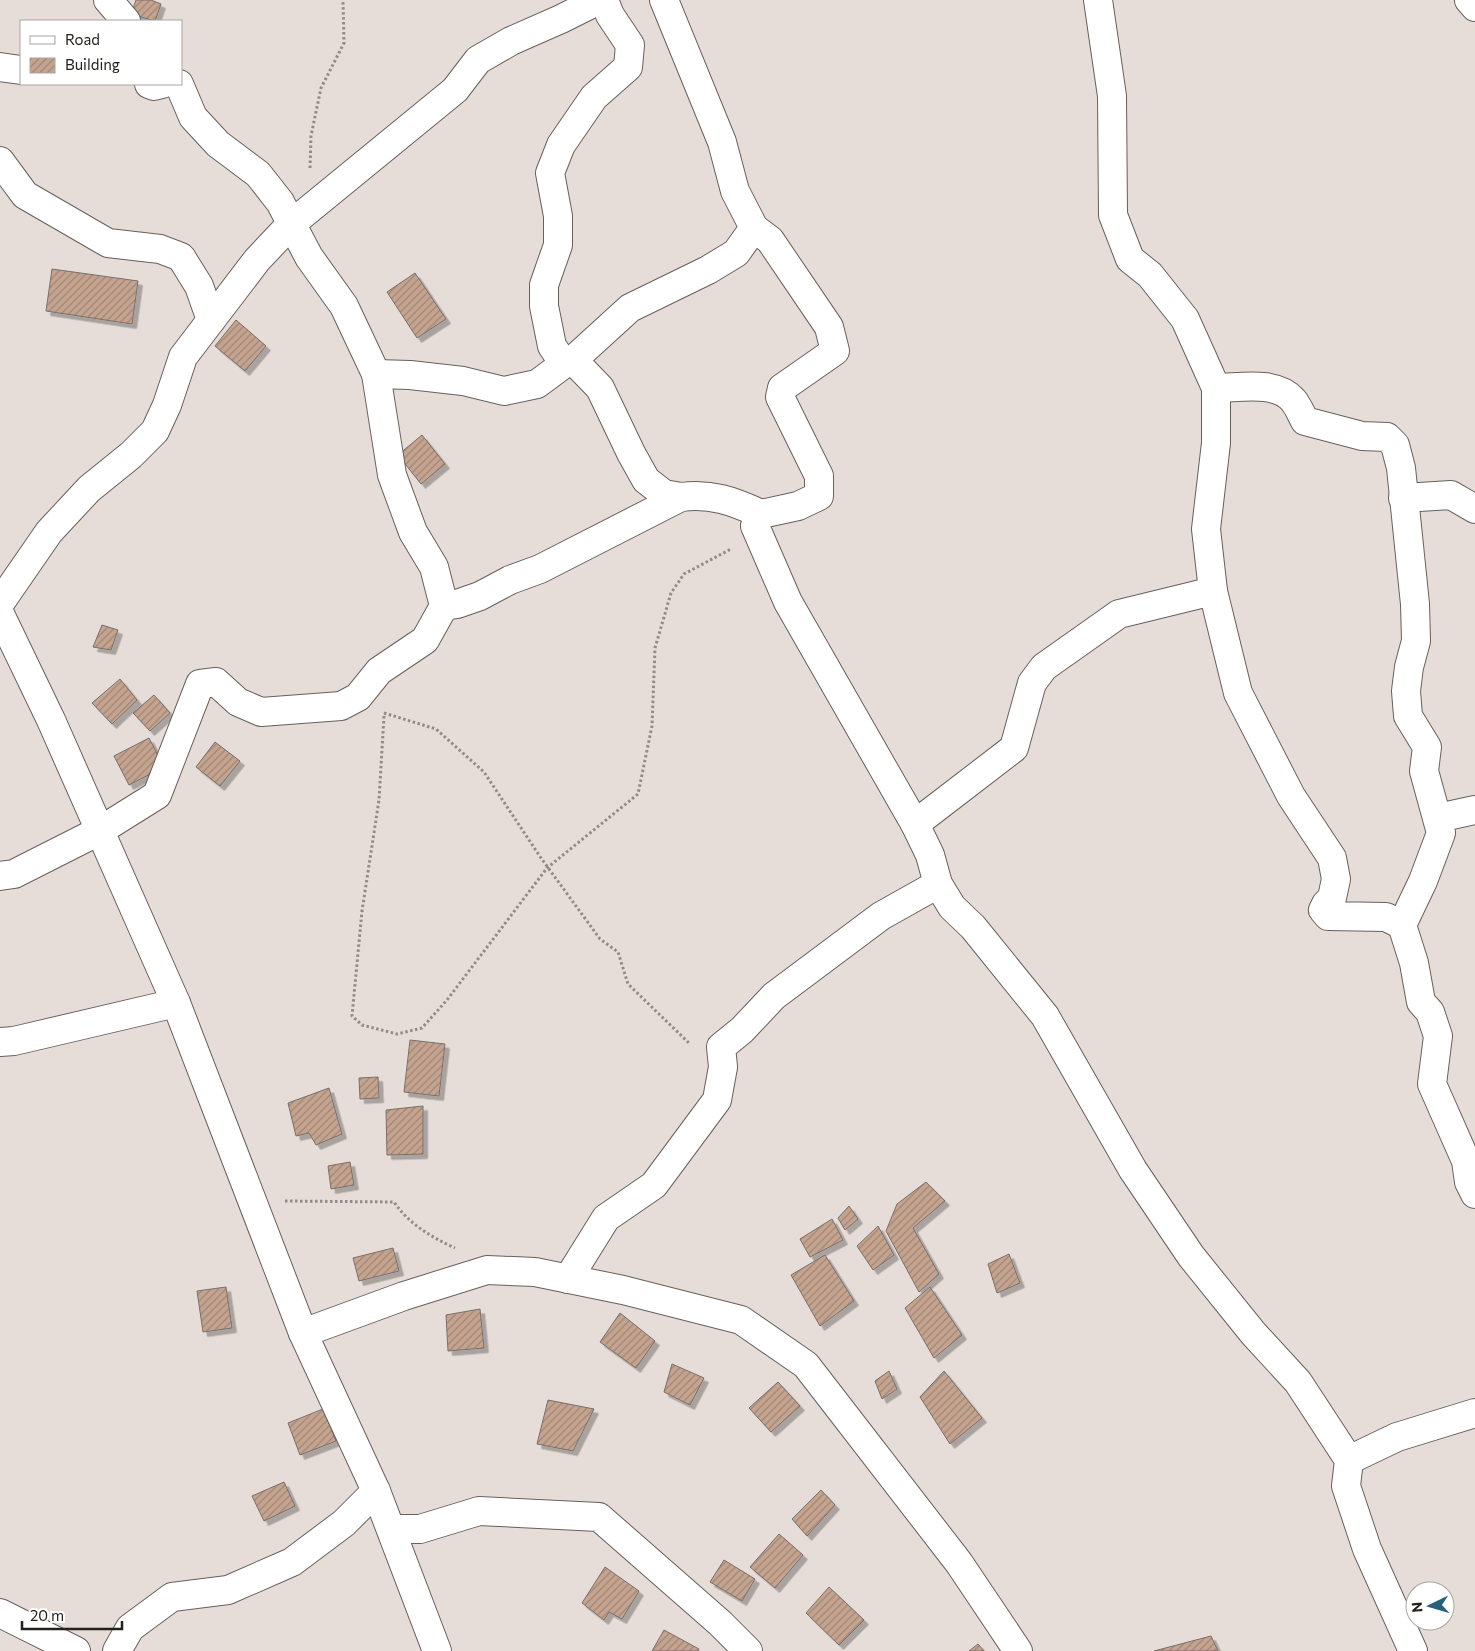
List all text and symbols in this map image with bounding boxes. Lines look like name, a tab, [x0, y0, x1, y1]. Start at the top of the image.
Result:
legend	[20, 20, 182, 85]
text: Road	[65, 30, 100, 48]
text: Building	[65, 55, 120, 73]
north arrow	[1405, 1581, 1455, 1631]
scale bar	[22, 1598, 122, 1630]
text: N	[1408, 1601, 1425, 1613]
text: 20 m	[30, 1606, 64, 1624]

